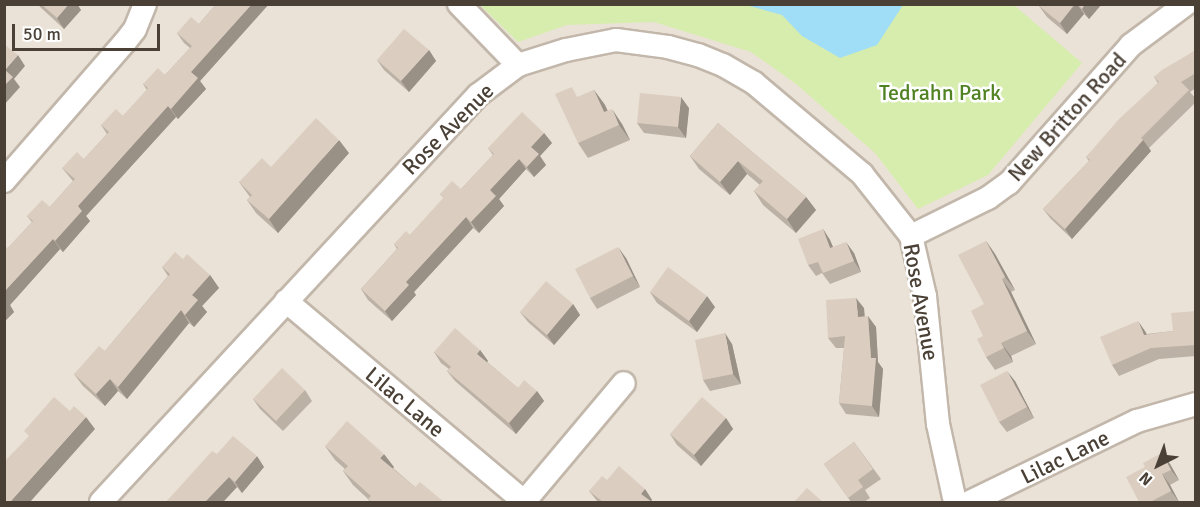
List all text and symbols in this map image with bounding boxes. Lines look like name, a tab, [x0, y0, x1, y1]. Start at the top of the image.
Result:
scale bar	[15, 12, 164, 50]
text: 50 m	[23, 23, 61, 45]
street label: New Britton Road	[1002, 47, 1132, 187]
street label: Rose Avenue	[397, 78, 499, 180]
park label: Tedrahn Park	[879, 80, 1001, 106]
street label: Rose Avenue	[898, 241, 944, 363]
street label: Lilac Lane	[360, 361, 450, 443]
street label: Lilac Lane	[1016, 424, 1114, 490]
north arrow	[1128, 435, 1188, 495]
text: N	[1135, 467, 1157, 490]

